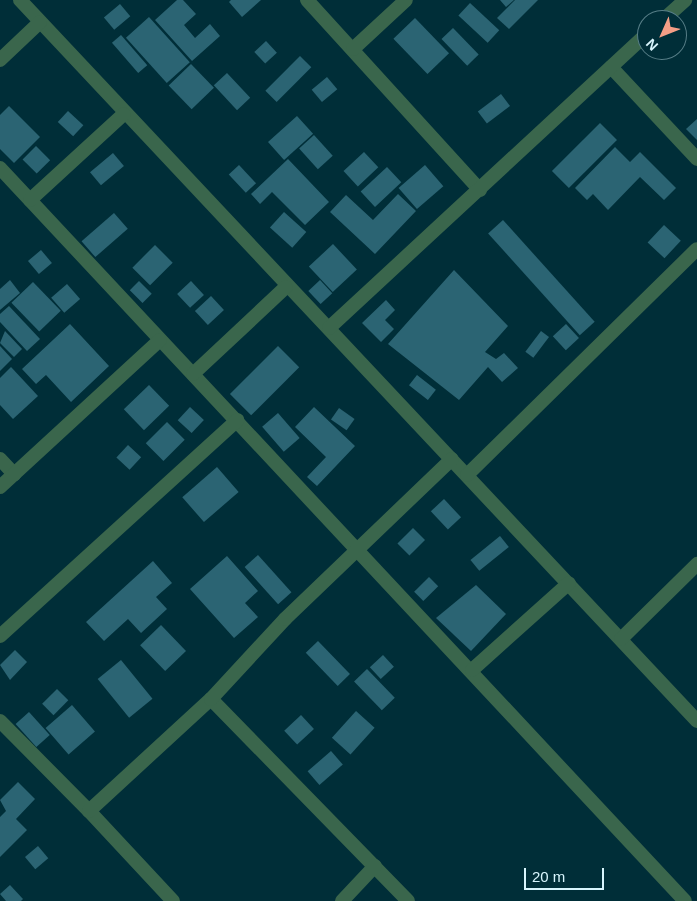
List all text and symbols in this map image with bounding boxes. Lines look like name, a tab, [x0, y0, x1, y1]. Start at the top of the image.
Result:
north arrow	[637, 10, 687, 60]
text: N	[643, 36, 661, 54]
scale bar	[527, 858, 607, 890]
text: 20 m	[532, 868, 565, 885]

